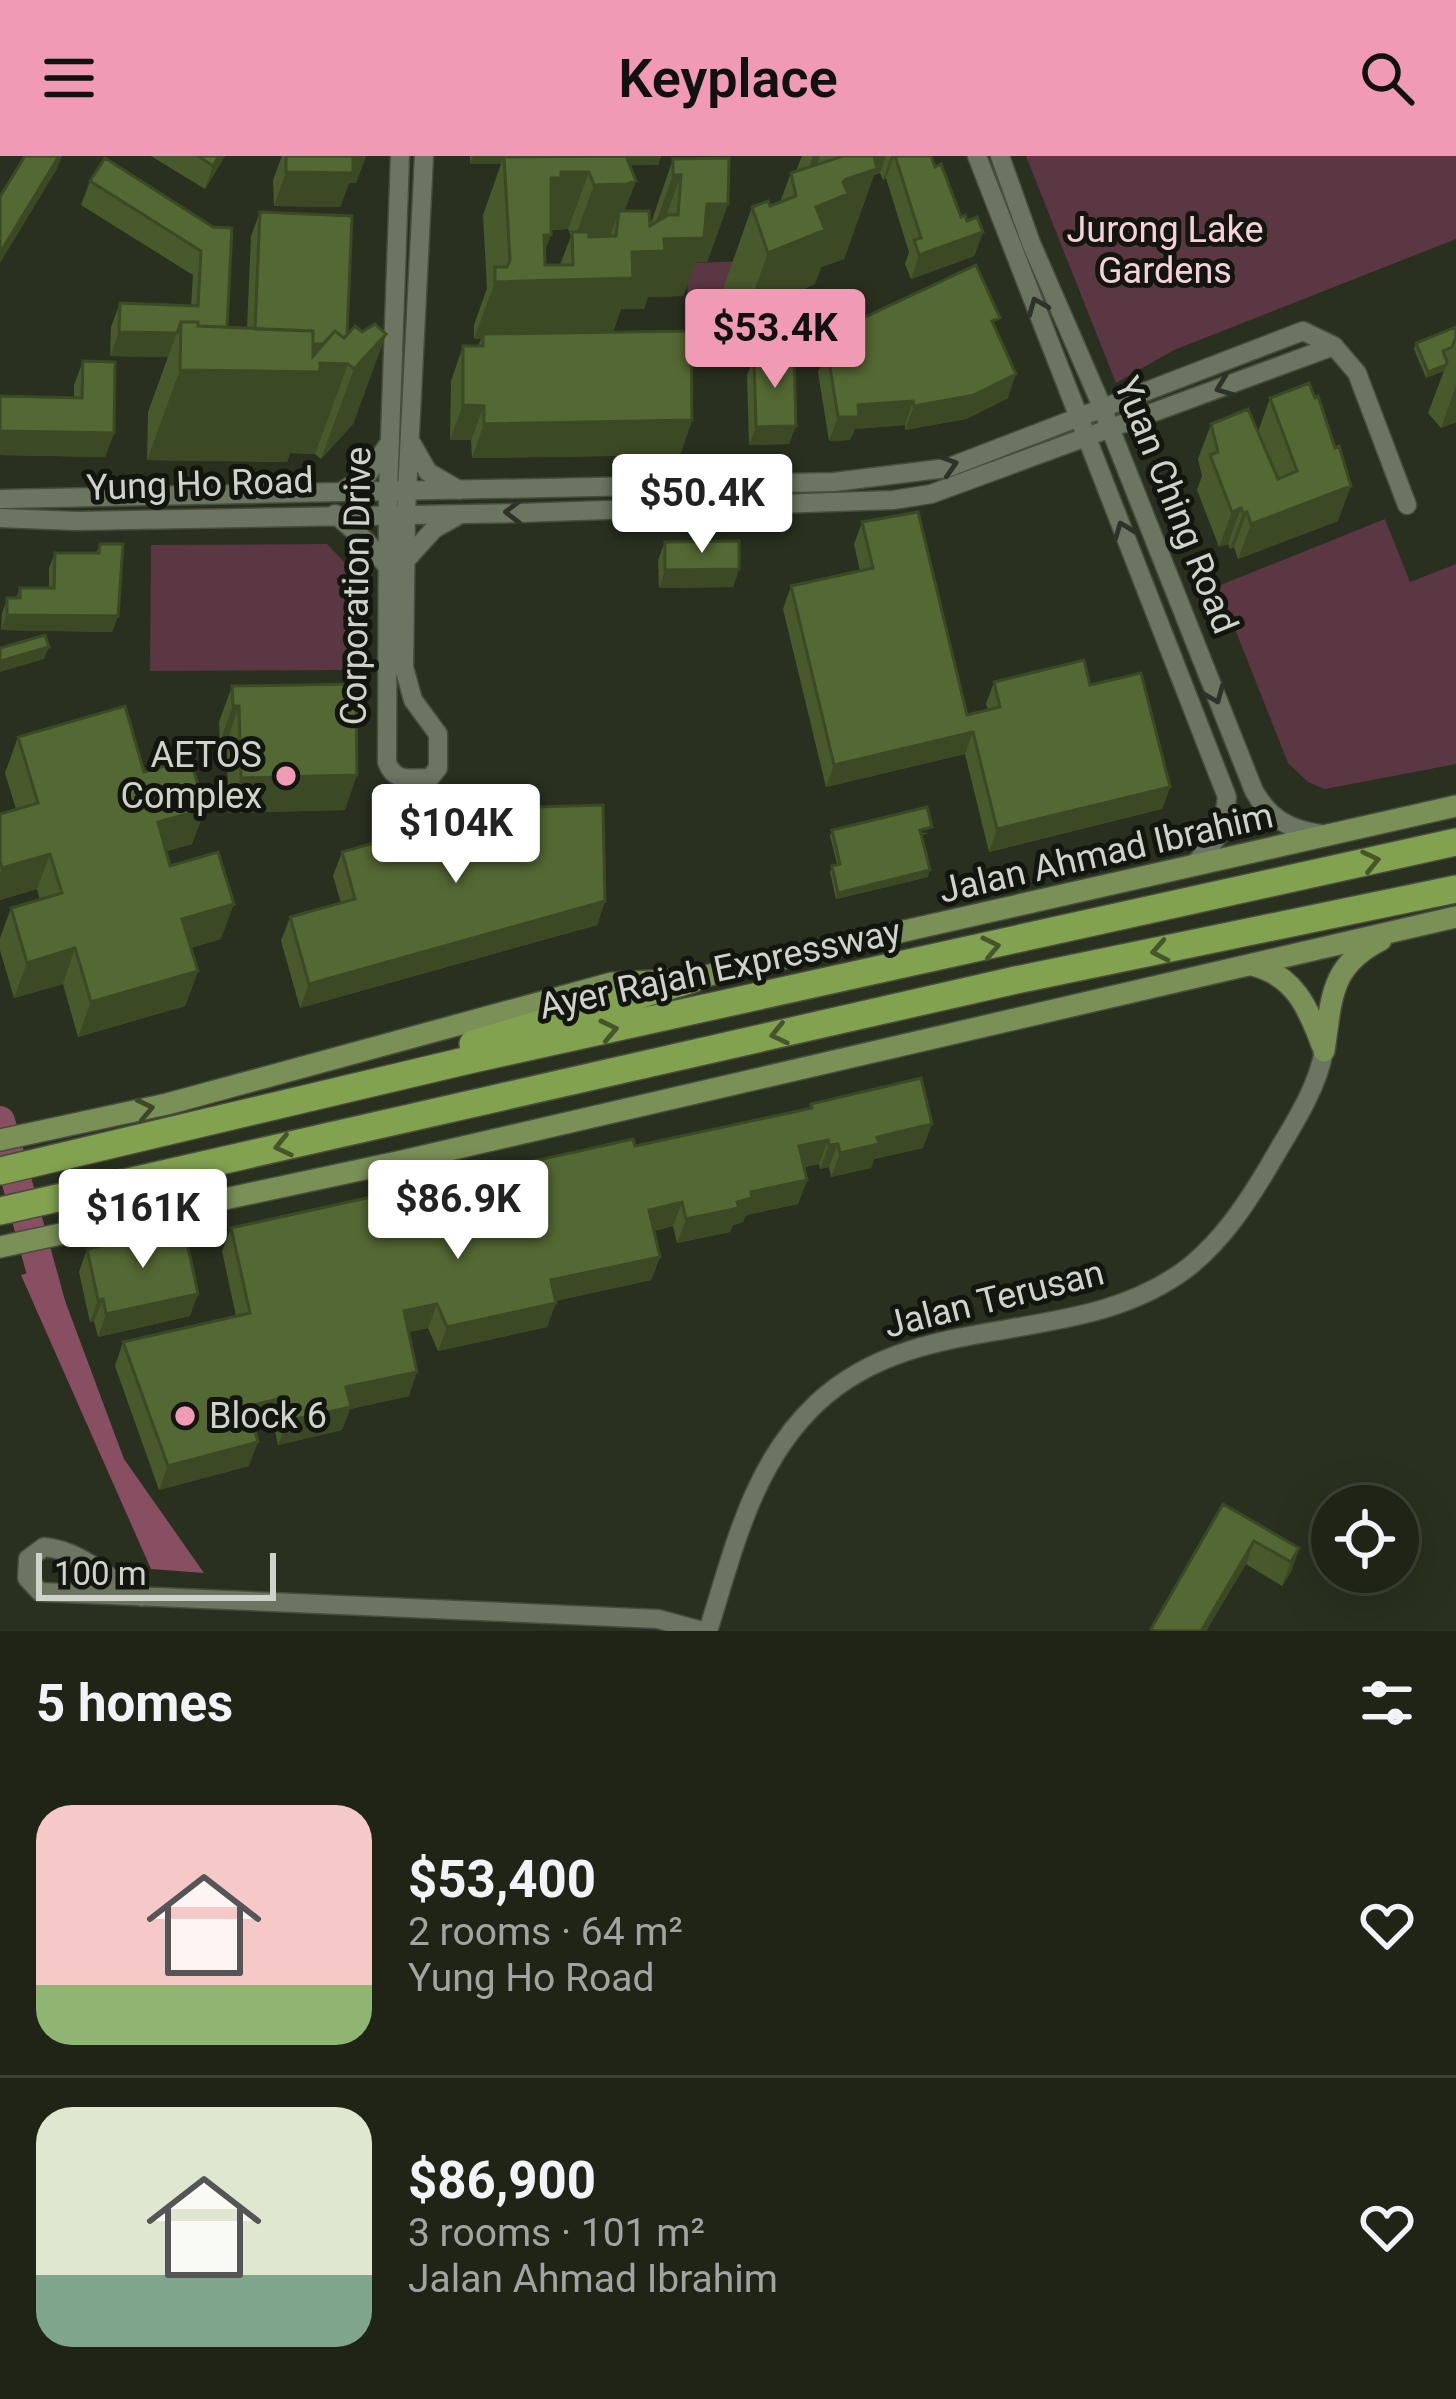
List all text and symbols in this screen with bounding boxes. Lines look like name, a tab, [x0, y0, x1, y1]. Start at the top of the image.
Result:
icon: menu	[36, 45, 102, 111]
icon: search	[1354, 45, 1420, 111]
text: Keyplace	[618, 47, 838, 110]
park label: Jurong Lake Gardens	[1066, 209, 1264, 292]
pin: $53.4K	[677, 289, 873, 391]
one-way arrow	[1027, 296, 1051, 317]
text: $53.4K	[712, 305, 838, 351]
street label: Yuan Ching Road	[1105, 371, 1247, 639]
one-way arrow	[1215, 373, 1236, 398]
street label: Corporation Drive	[333, 446, 379, 726]
pin: $50.4K	[604, 454, 800, 556]
one-way arrow	[938, 454, 959, 479]
street label: Yung Ho Road	[86, 459, 314, 509]
text: $50.4K	[639, 470, 765, 516]
one-way arrow	[503, 499, 522, 525]
one-way arrow	[1113, 520, 1138, 541]
one-way arrow	[1201, 684, 1225, 705]
place label: AETOS Complex	[121, 734, 262, 817]
marker: AETOS Complex	[273, 763, 299, 789]
pin: $104K	[372, 784, 540, 886]
street label: Jalan Ahmad Ibrahim	[935, 794, 1277, 912]
text: $104K	[399, 800, 513, 846]
one-way arrow	[1360, 850, 1381, 875]
street label: Ayer Rajah Expressway	[535, 910, 905, 1028]
one-way arrow	[980, 935, 1000, 961]
one-way arrow	[1151, 937, 1171, 963]
one-way arrow	[599, 1018, 619, 1043]
one-way arrow	[770, 1020, 790, 1045]
one-way arrow	[134, 1098, 154, 1123]
one-way arrow	[273, 1132, 294, 1157]
pin: $86.9K	[360, 1160, 556, 1262]
pin: $161K	[59, 1169, 227, 1271]
text: $86.9K	[395, 1176, 521, 1222]
text: $161K	[86, 1185, 200, 1231]
street label: Jalan Terusan	[880, 1251, 1108, 1347]
place label: Block 6	[209, 1395, 327, 1437]
marker: Block 6	[172, 1403, 198, 1429]
map controls	[1311, 1485, 1419, 1593]
button: locate	[1311, 1485, 1419, 1593]
scale bar	[36, 1547, 276, 1600]
text: 100 m	[54, 1554, 147, 1593]
icon: filters	[1354, 1670, 1420, 1736]
text: 5 homes	[36, 1674, 233, 1733]
text: $53,400	[408, 1850, 596, 1909]
icon: home	[132, 1853, 276, 1997]
icon: heart	[1354, 1892, 1420, 1958]
text: 2 rooms · 64 m²	[408, 1909, 683, 1955]
text: Yung Ho Road	[408, 1955, 655, 2001]
text: $86,900	[408, 2151, 596, 2210]
icon: home	[132, 2155, 276, 2299]
icon: heart	[1354, 2194, 1420, 2260]
text: 3 rooms · 101 m²	[408, 2210, 705, 2256]
text: Jalan Ahmad Ibrahim	[408, 2256, 778, 2302]

